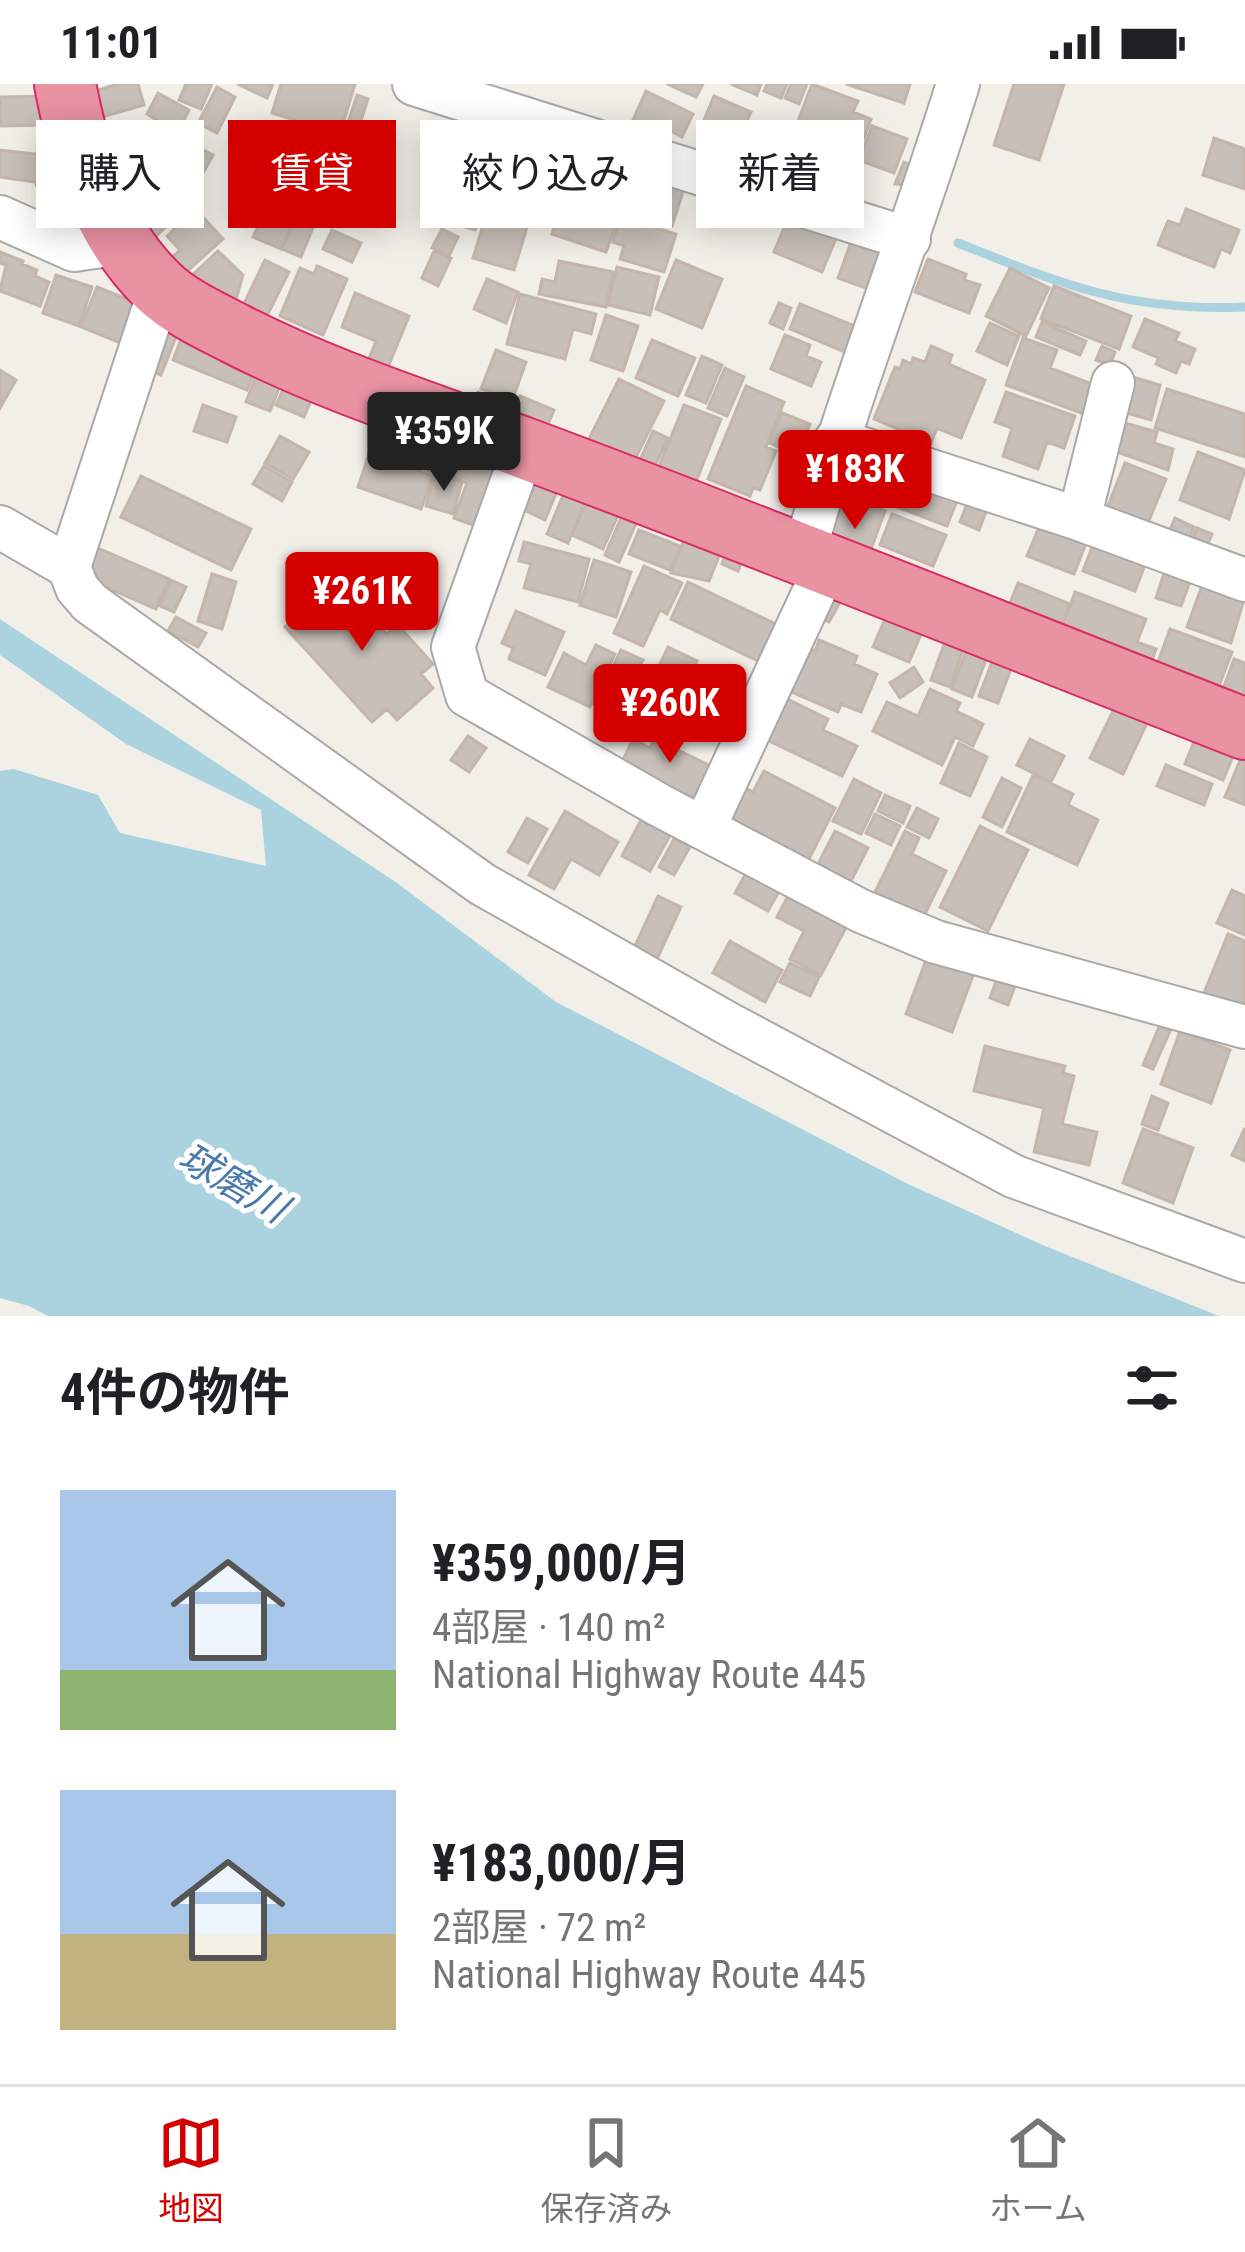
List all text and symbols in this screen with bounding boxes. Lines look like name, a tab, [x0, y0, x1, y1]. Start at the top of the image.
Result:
text: 11:01	[60, 16, 163, 69]
chip: 購入	[36, 120, 204, 228]
chip: 賃貸	[228, 120, 396, 228]
chip: 絞り込み	[420, 120, 672, 228]
chip: 新着	[696, 120, 864, 228]
pin: ¥359K	[360, 392, 528, 494]
text: ¥359K	[394, 408, 494, 454]
pin: ¥183K	[771, 430, 939, 532]
text: ¥183K	[805, 446, 905, 492]
pin: ¥261K	[278, 552, 446, 654]
text: ¥261K	[312, 568, 412, 614]
pin: ¥260K	[586, 664, 754, 766]
text: ¥260K	[620, 680, 720, 726]
water label: 球磨川	[171, 1134, 299, 1234]
icon: filters	[1119, 1355, 1185, 1421]
text: 4件の物件	[60, 1363, 290, 1422]
text: ¥359,000/月	[432, 1534, 691, 1593]
icon: home	[156, 1538, 300, 1682]
text: 4部屋 · 140 m²	[432, 1605, 666, 1651]
text: National Highway Route 445	[432, 1652, 866, 1698]
text: ¥183,000/月	[432, 1834, 691, 1893]
icon: home	[156, 1838, 300, 1982]
text: 2部屋 · 72 m²	[432, 1905, 646, 1951]
text: National Highway Route 445	[432, 1952, 866, 1998]
tab: 地図	[158, 2110, 224, 2230]
tab: 保存済み	[540, 2110, 672, 2230]
tab: ホーム	[989, 2110, 1087, 2230]

